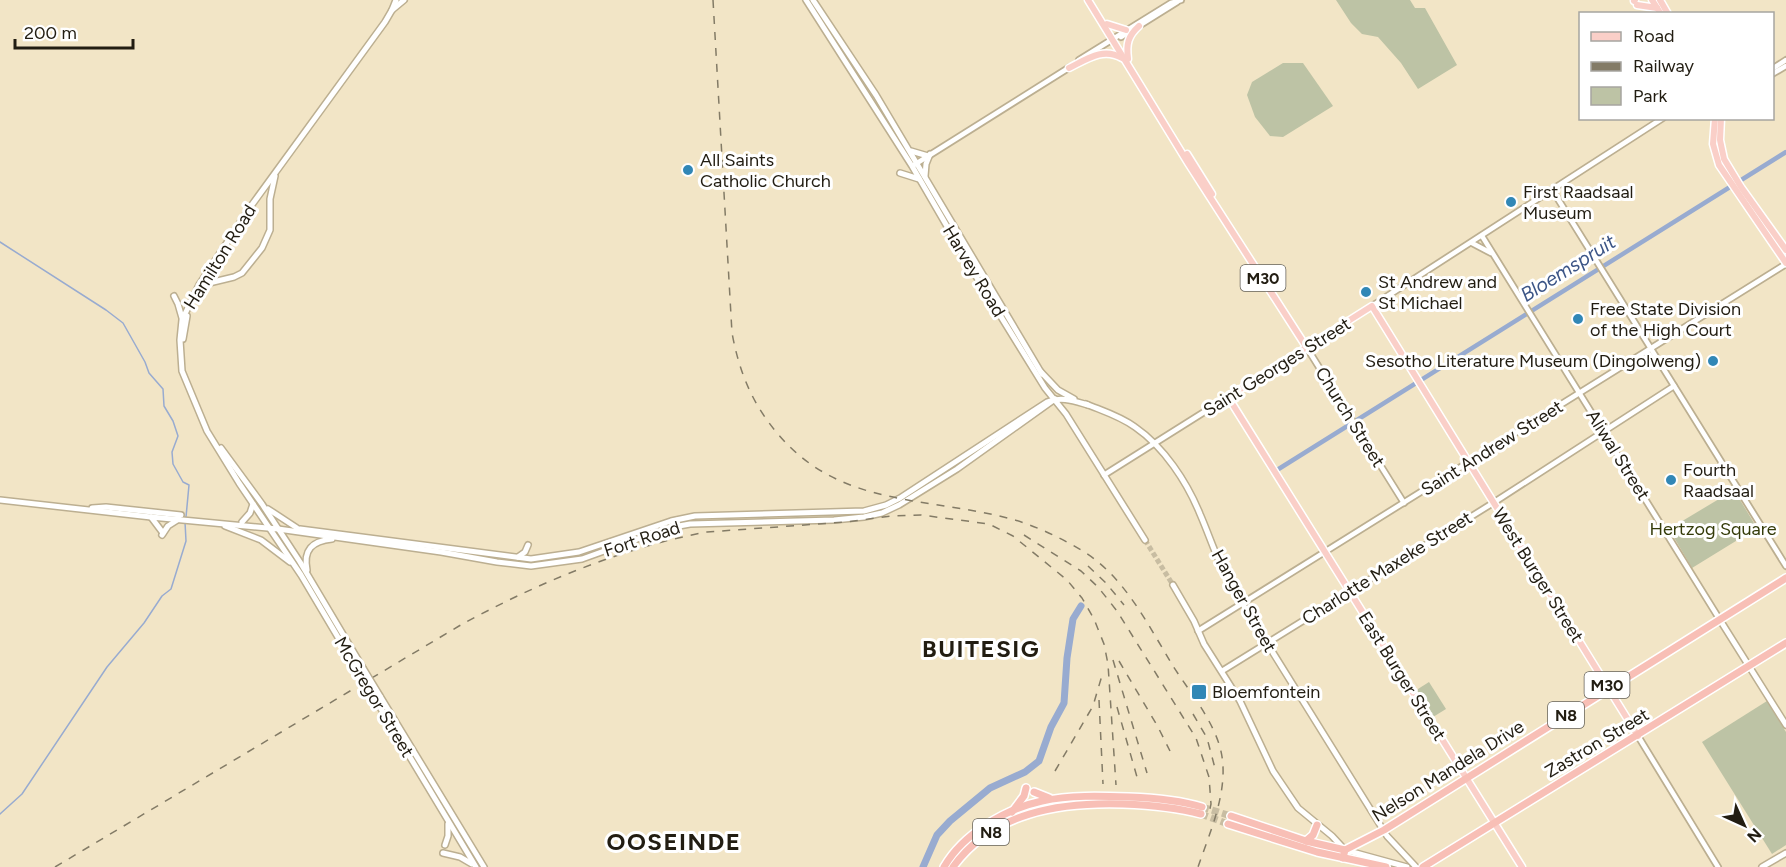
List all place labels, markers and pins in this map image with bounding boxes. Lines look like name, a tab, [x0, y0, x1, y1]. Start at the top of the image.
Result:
place label: All Saints Catholic Church	[700, 149, 831, 192]
marker: All Saints Catholic Church	[681, 163, 695, 177]
place label: First Raadsaal Museum	[1523, 181, 1634, 224]
marker: First Raadsaal Museum	[1504, 195, 1518, 209]
place label: St Andrew and St Michael	[1378, 271, 1497, 314]
marker: St Andrew and St Michael	[1359, 285, 1373, 299]
place label: Free State Division of the High Court	[1590, 298, 1741, 341]
marker: Free State Division of the High Court	[1571, 312, 1585, 326]
place label: Sesotho Literature Museum (Dingolweng)	[1365, 350, 1701, 372]
marker: Sesotho Literature Museum (Dingolweng)	[1706, 354, 1720, 368]
place label: Fourth Raadsaal	[1683, 459, 1754, 502]
marker: Fourth Raadsaal	[1664, 473, 1678, 487]
place label: Bloemfontein	[1212, 681, 1320, 703]
marker: Bloemfontein	[1190, 683, 1208, 701]

